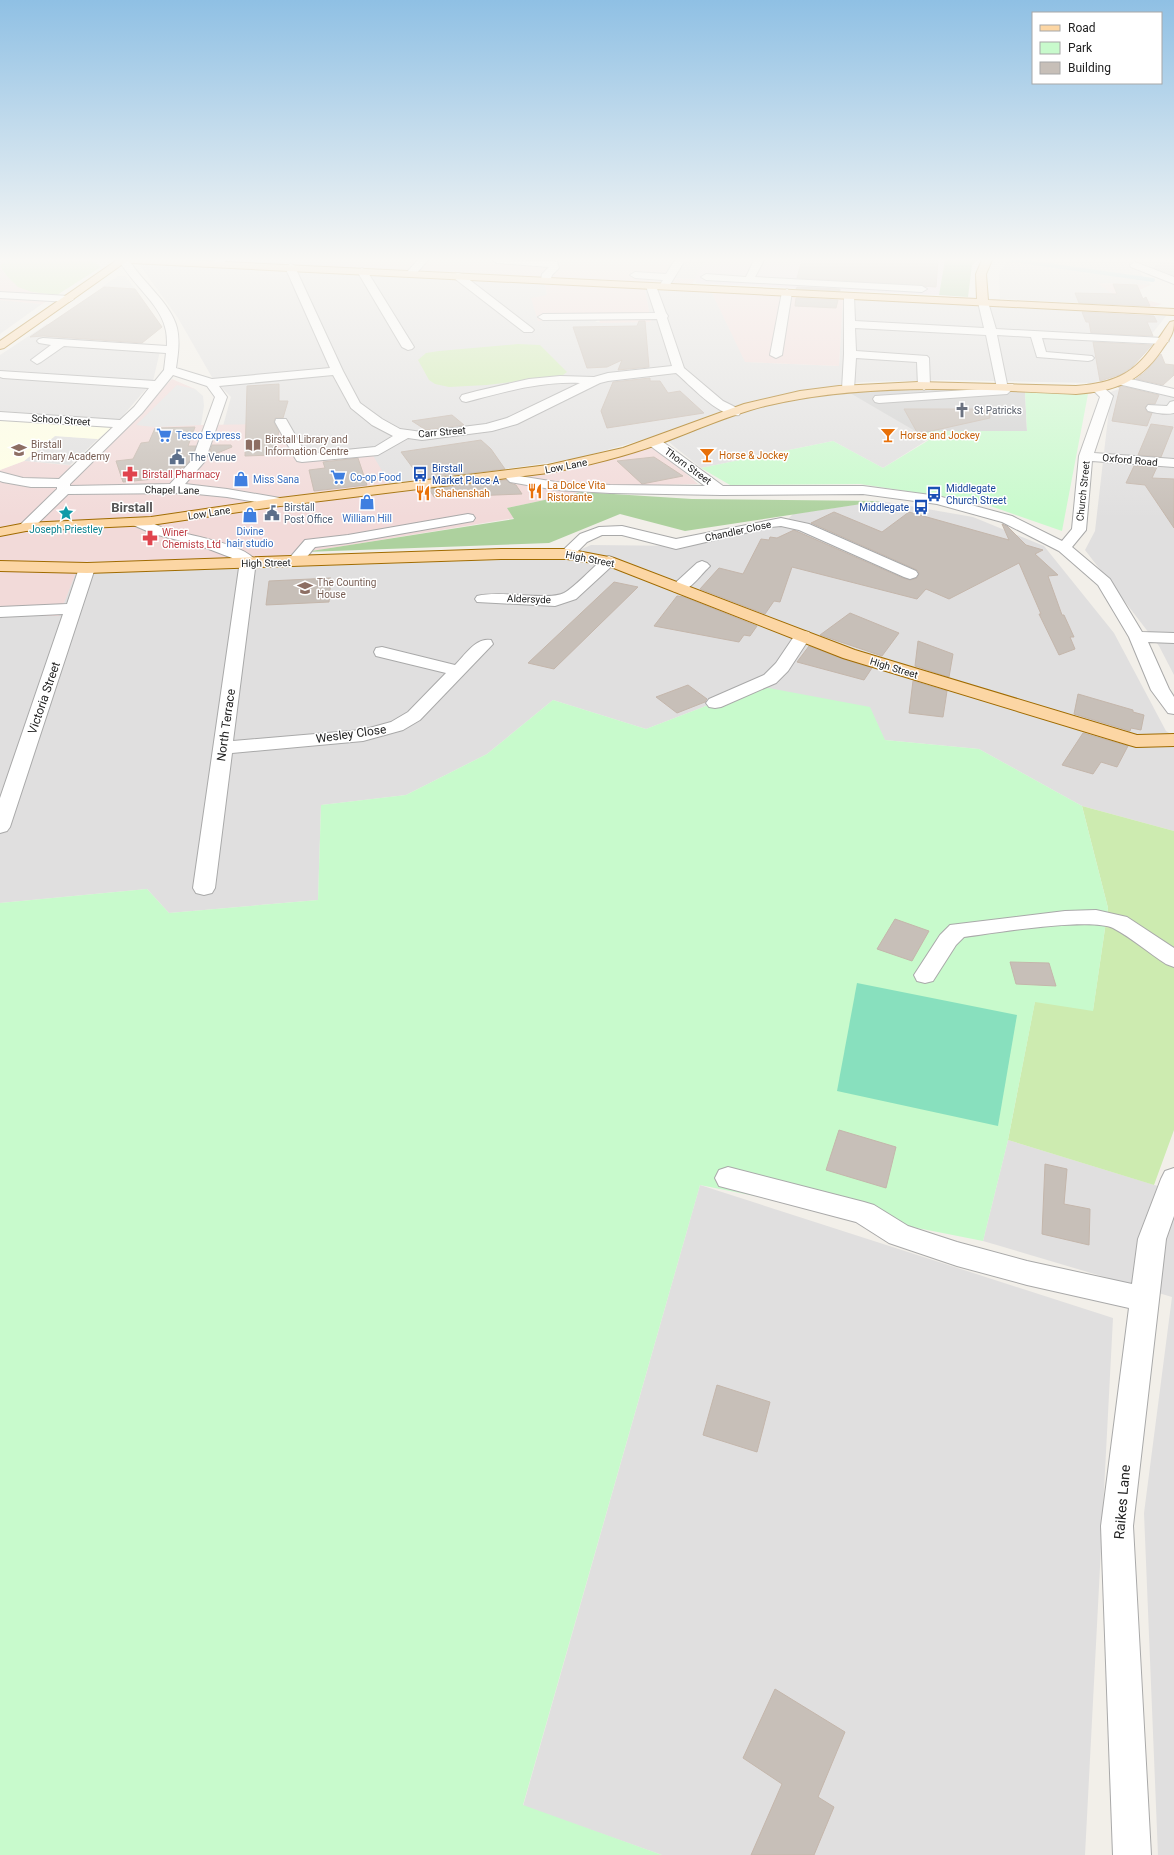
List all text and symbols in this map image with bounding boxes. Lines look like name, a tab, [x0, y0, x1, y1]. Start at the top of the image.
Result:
legend	[1032, 12, 1162, 84]
text: Road	[1068, 21, 1096, 35]
text: Park	[1068, 41, 1093, 55]
text: Building	[1068, 61, 1111, 75]
church icon: St Patricks	[953, 401, 971, 419]
place label: St Patricks	[974, 405, 1022, 416]
street label: School Street	[31, 412, 91, 428]
street label: Carr Street	[418, 424, 466, 440]
supermarket icon: Tesco Express	[155, 426, 173, 444]
bar icon: Horse and Jockey	[879, 426, 897, 444]
place label: Tesco Express	[176, 430, 241, 441]
place label: Horse and Jockey	[900, 430, 980, 441]
place label: Birstall Library and Information Centre	[265, 434, 349, 457]
library icon: Birstall Library and Information Centre	[244, 436, 262, 454]
place label: Birstall Primary Academy	[31, 439, 110, 462]
school or university icon: Birstall Primary Academy	[10, 441, 28, 459]
street label: Thorn Street	[663, 445, 713, 487]
bar icon: Horse & Jockey	[698, 446, 716, 464]
public building icon: The Venue	[168, 448, 186, 466]
place label: Horse & Jockey	[719, 450, 789, 461]
place label: The Venue	[189, 452, 236, 463]
street label: Oxford Road	[1102, 452, 1158, 468]
street label: Low Lane	[544, 457, 588, 475]
street label: Church Street	[1074, 460, 1092, 522]
place label: Birstall Market Place A	[432, 463, 500, 486]
pharmacy icon: Birstall Pharmacy	[121, 465, 139, 483]
bus stop icon: Birstall Market Place A	[411, 465, 429, 483]
supermarket icon: Co-op Food	[329, 468, 347, 486]
place label: Birstall Pharmacy	[142, 469, 220, 480]
shop icon: Miss Sana	[232, 470, 250, 488]
place label: Co-op Food	[350, 472, 401, 483]
place label: Miss Sana	[253, 474, 299, 485]
place label: La Dolce Vita Ristorante	[547, 480, 606, 503]
restaurant icon: La Dolce Vita Ristorante	[526, 482, 544, 500]
place label: Middlegate Church Street	[946, 483, 1006, 506]
street label: Chapel Lane	[144, 484, 200, 496]
restaurant icon: Shahenshah	[414, 484, 432, 502]
bus stop icon: Middlegate Church Street	[925, 485, 943, 503]
place label: Shahenshah	[435, 488, 490, 499]
shop icon: William Hill	[358, 493, 376, 511]
bus stop icon: Middlegate	[912, 498, 930, 516]
district label: Birstall	[111, 500, 153, 515]
place label: Birstall Post Office	[284, 502, 333, 525]
place label: Middlegate	[859, 502, 909, 513]
place icon: Joseph Priestley	[57, 504, 75, 522]
street label: Low Lane	[187, 504, 231, 522]
public building icon: Birstall Post Office	[263, 504, 281, 522]
shop icon: Divine hair studio	[241, 506, 259, 524]
place label: William Hill	[342, 513, 392, 524]
street label: Chandler Close	[704, 519, 772, 543]
place label: Joseph Priestley	[29, 524, 103, 535]
place label: Divine hair studio	[227, 526, 274, 549]
place label: Winer Chemists Ltd	[162, 527, 221, 550]
pharmacy icon: Winer Chemists Ltd	[141, 529, 159, 547]
street label: High Street	[565, 549, 615, 569]
street label: High Street	[241, 557, 291, 569]
place label: The Counting House	[317, 577, 376, 600]
school or university icon: The Counting House	[296, 579, 314, 597]
street label: Aldersyde	[507, 593, 551, 605]
street label: High Street	[869, 655, 919, 681]
street label: Victoria Street	[25, 660, 63, 736]
street label: North Terrace	[214, 688, 238, 762]
street label: Wesley Close	[315, 722, 387, 746]
street label: Raikes Lane	[1111, 1464, 1133, 1540]

